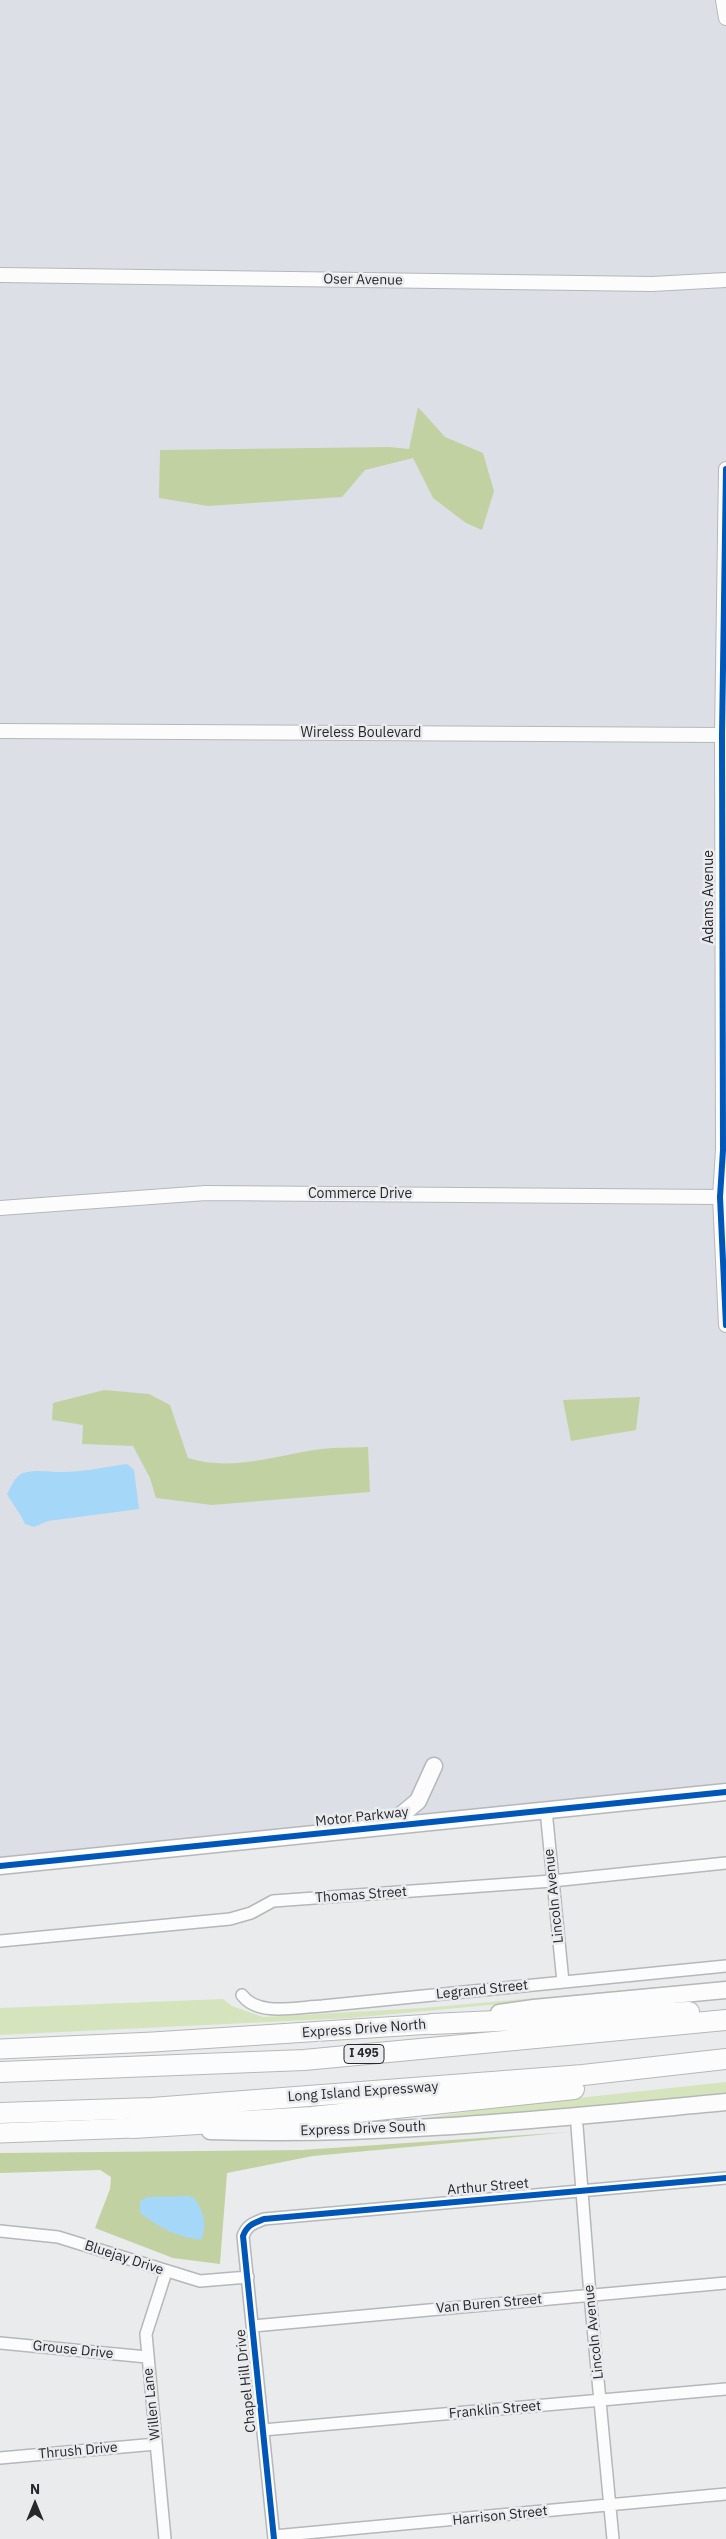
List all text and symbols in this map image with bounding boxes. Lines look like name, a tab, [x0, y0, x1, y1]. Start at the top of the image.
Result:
street label: Oser Avenue	[323, 271, 403, 289]
street label: Wireless Boulevard	[301, 725, 421, 741]
street label: Adams Avenue	[701, 850, 717, 944]
street label: Commerce Drive	[308, 1186, 412, 1202]
street label: Motor Parkway	[315, 1804, 409, 1830]
street label: Lincoln Avenue	[541, 1848, 567, 1944]
street label: Thomas Street	[315, 1883, 407, 1907]
street label: Legrand Street	[435, 1977, 529, 2003]
street label: Express Drive North	[301, 2016, 427, 2042]
road number: I 495	[344, 2045, 384, 2064]
street label: Long Island Expressway	[287, 2078, 439, 2106]
street label: Express Drive South	[300, 2118, 426, 2140]
street label: Arthur Street	[447, 2175, 529, 2199]
street label: Bluejay Drive	[82, 2237, 166, 2279]
street label: Lincoln Avenue	[581, 2284, 607, 2380]
street label: Van Buren Street	[435, 2291, 543, 2317]
street label: Chapel Hill Drive	[232, 2329, 260, 2433]
street label: Grouse Drive	[32, 2337, 114, 2363]
street label: Willen Lane	[140, 2367, 164, 2441]
street label: Franklin Street	[448, 2398, 542, 2422]
street label: Thrush Drive	[38, 2439, 118, 2463]
north arrow	[10, 2479, 60, 2529]
text: N	[30, 2480, 40, 2498]
street label: Harrison Street	[452, 2503, 548, 2529]

